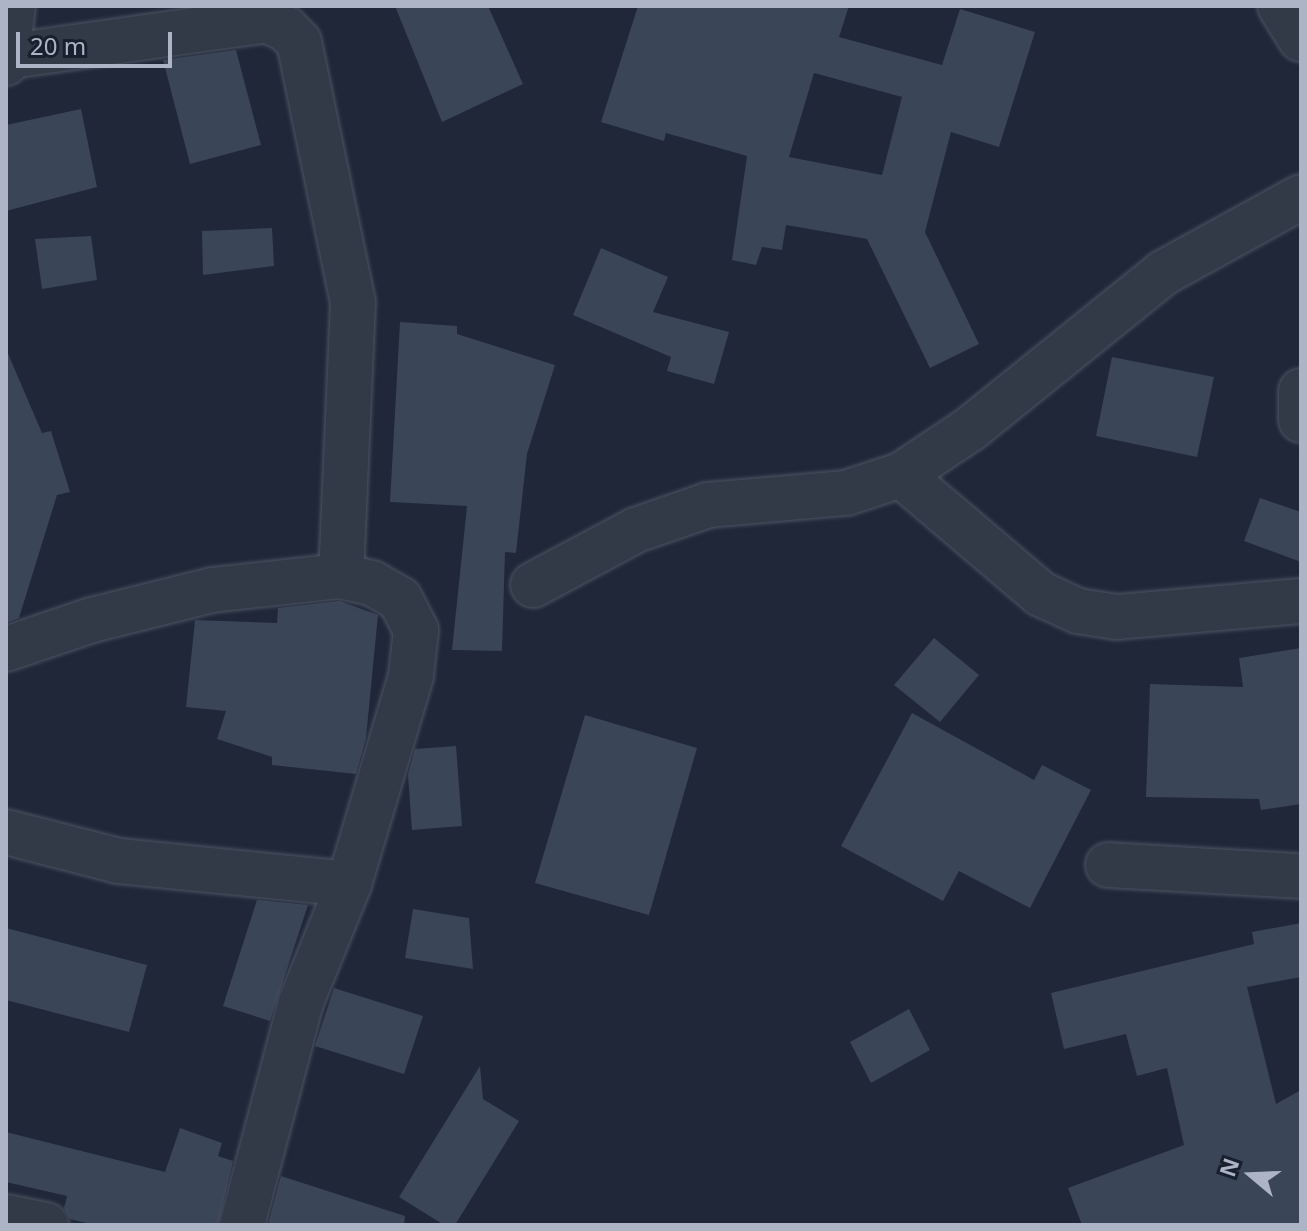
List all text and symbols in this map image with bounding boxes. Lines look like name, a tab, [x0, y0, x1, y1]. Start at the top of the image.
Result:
scale bar	[20, 16, 176, 66]
text: 20 m	[30, 29, 86, 62]
north arrow	[1211, 1135, 1291, 1215]
text: N	[1211, 1154, 1245, 1181]

